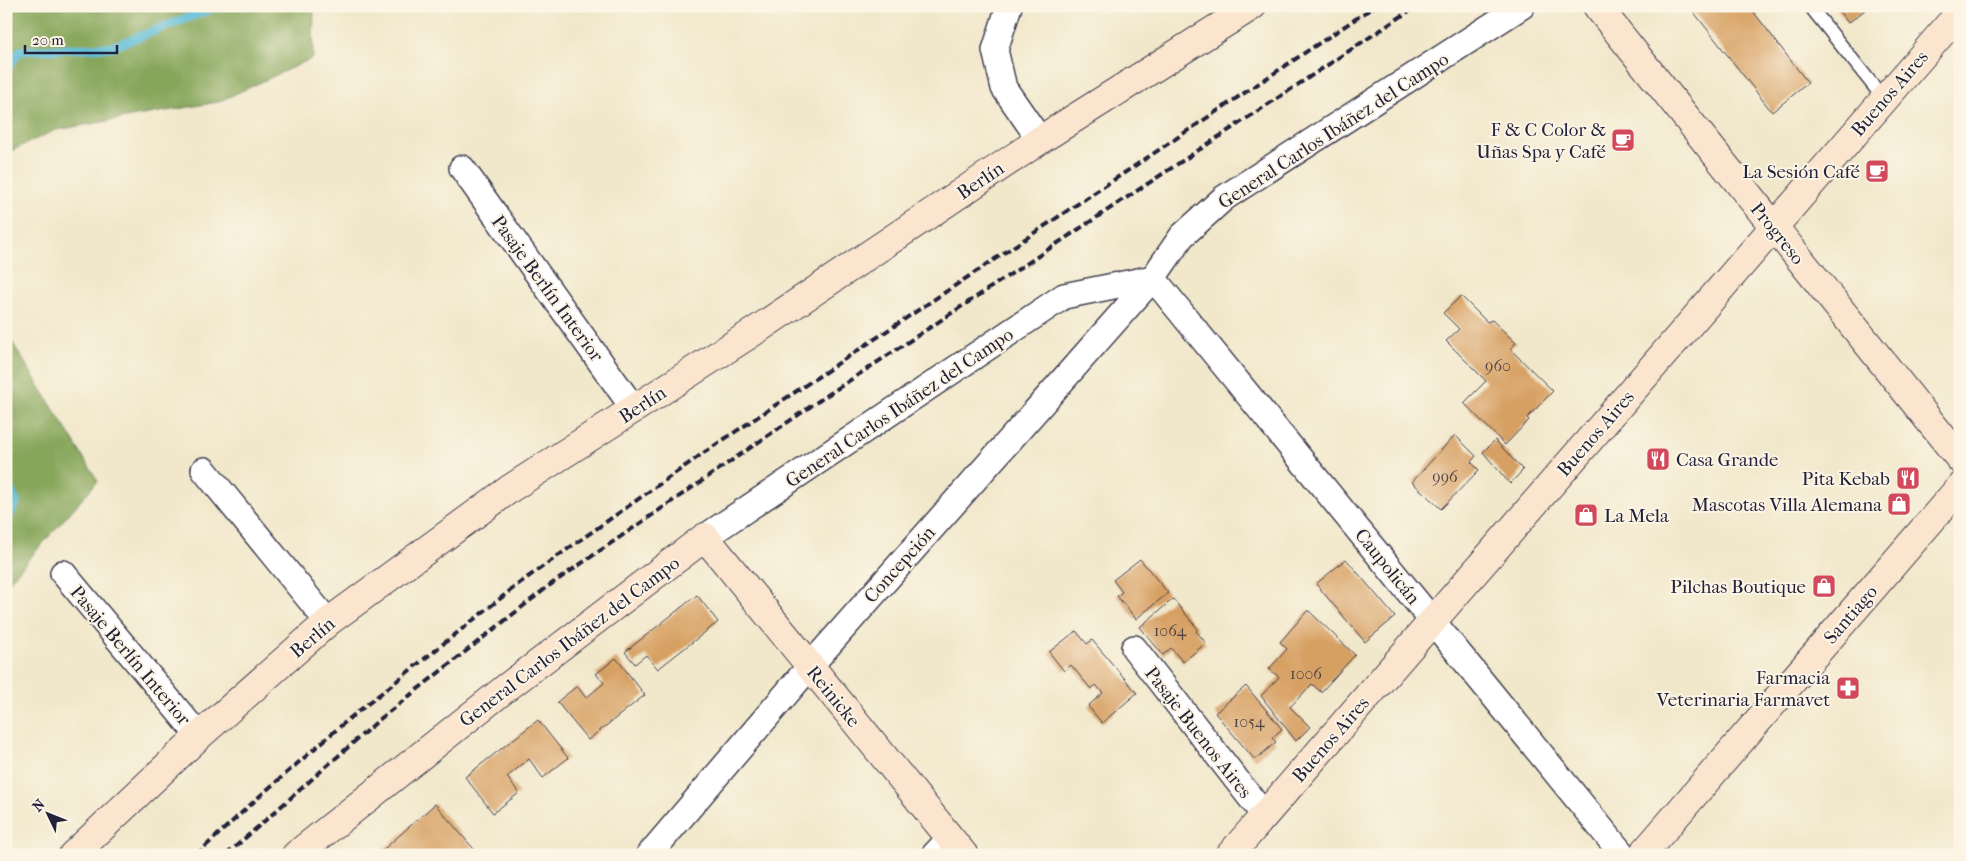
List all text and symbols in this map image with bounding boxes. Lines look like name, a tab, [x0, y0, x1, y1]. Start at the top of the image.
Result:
scale bar	[25, 22, 118, 54]
text: 20 m	[32, 31, 64, 49]
street label: Buenos Aires	[1847, 46, 1933, 141]
street label: General Carlos Ibáñez del Campo	[1214, 48, 1453, 214]
place label: F & C Color & Uñas Spa y Café	[1476, 119, 1606, 163]
cafe icon: F & C Color & Uñas Spa y Café	[1610, 127, 1636, 153]
street label: Berlín	[953, 157, 1008, 204]
cafe icon: La Sesión Café	[1864, 158, 1890, 184]
place label: La Sesión Café	[1742, 161, 1860, 183]
street label: Progreso	[1746, 198, 1809, 269]
street label: Pasaje Berlín Interior	[487, 211, 608, 367]
street label: General Carlos Ibáñez del Campo	[781, 323, 1018, 492]
house number: 960	[1485, 356, 1511, 375]
street label: Berlín	[615, 382, 670, 428]
street label: Buenos Aires	[1553, 386, 1639, 481]
restaurant icon: Casa Grande	[1645, 446, 1671, 472]
place label: Casa Grande	[1676, 449, 1778, 471]
restaurant icon: Pita Kebab	[1895, 465, 1921, 491]
house number: 996	[1432, 467, 1458, 486]
place label: Pita Kebab	[1802, 468, 1890, 490]
shop icon: Mascotas Villa Alemana	[1886, 491, 1912, 517]
place label: Mascotas Villa Alemana	[1692, 494, 1882, 516]
shop icon: La Mela	[1573, 502, 1599, 528]
place label: La Mela	[1604, 505, 1669, 527]
street label: Concepción	[860, 522, 940, 608]
street label: Caupolicán	[1350, 524, 1424, 609]
street label: General Carlos Ibáñez del Campo	[455, 552, 684, 732]
shop icon: Pilchas Boutique	[1811, 573, 1837, 599]
place label: Pilchas Boutique	[1670, 576, 1806, 598]
street label: Pasaje Berlín Interior	[65, 581, 196, 731]
street label: Santiago	[1819, 581, 1882, 648]
street label: Berlín	[286, 613, 339, 663]
house number: 1064	[1154, 621, 1187, 640]
street label: Reinicke	[802, 662, 865, 732]
street label: Pasaje Buenos Aires	[1140, 663, 1256, 803]
house number: 1006	[1290, 664, 1322, 683]
place label: Farmacia Veterinaria Farmavet	[1656, 667, 1830, 711]
pharmacy icon: Farmacia Veterinaria Farmavet	[1835, 675, 1861, 701]
street label: Buenos Aires	[1288, 692, 1374, 787]
house number: 1054	[1234, 712, 1265, 731]
north arrow	[22, 788, 72, 838]
text: N	[29, 796, 49, 815]

